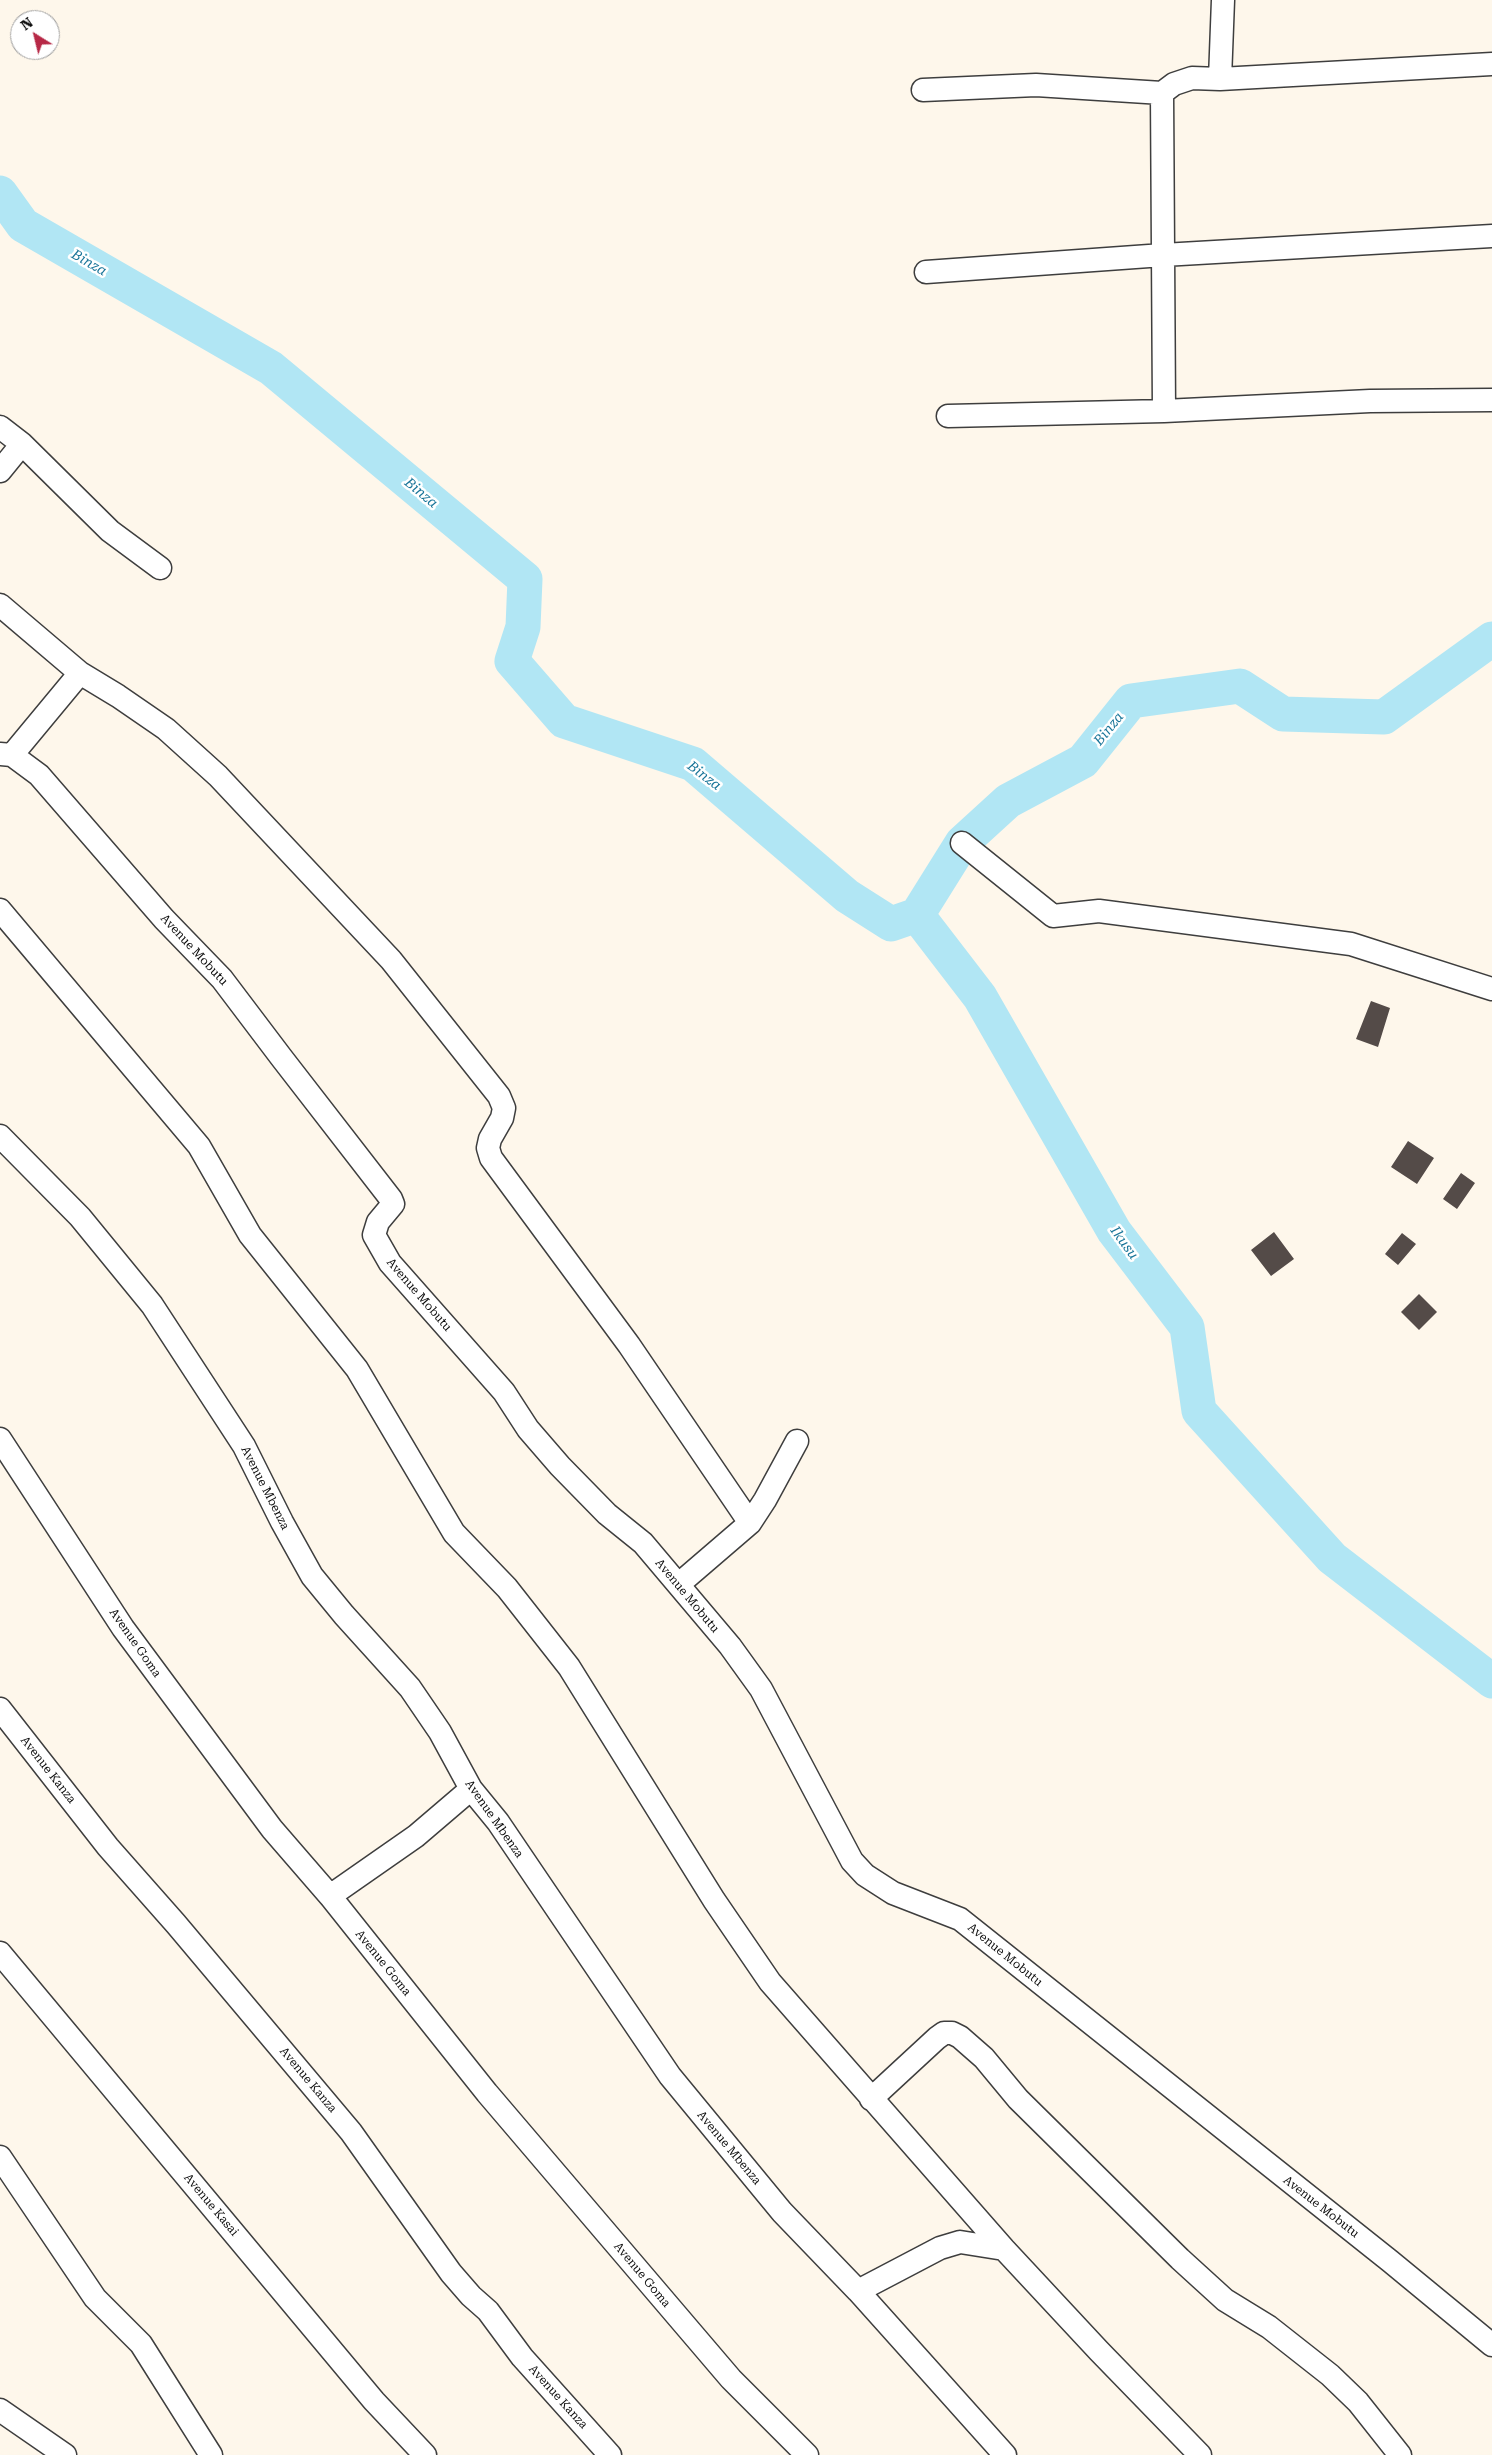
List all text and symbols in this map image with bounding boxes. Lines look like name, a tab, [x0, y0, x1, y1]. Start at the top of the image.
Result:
north arrow	[10, 10, 60, 60]
text: N	[18, 14, 36, 33]
water label: Binza	[68, 246, 110, 280]
water label: Binza	[401, 474, 441, 512]
water label: Binza	[1091, 709, 1127, 749]
water label: Binza	[684, 758, 724, 794]
street label: Avenue Mobutu	[157, 911, 231, 989]
water label: Ikusu	[1106, 1223, 1142, 1263]
street label: Avenue Mobutu	[383, 1256, 455, 1334]
street label: Avenue Mbenza	[238, 1444, 292, 1532]
street label: Avenue Mobutu	[652, 1556, 722, 1636]
street label: Avenue Goma	[106, 1606, 164, 1680]
street label: Avenue Kanza	[17, 1734, 79, 1806]
street label: Avenue Mbenza	[462, 1777, 526, 1861]
street label: Avenue Mobutu	[965, 1920, 1045, 1990]
street label: Avenue Goma	[352, 1927, 414, 1999]
street label: Avenue Kanza	[276, 2044, 340, 2116]
street label: Avenue Mbenza	[694, 2108, 764, 2188]
street label: Avenue Kasai	[181, 2171, 241, 2239]
street label: Avenue Mobutu	[1280, 2173, 1362, 2241]
street label: Avenue Goma	[611, 2240, 673, 2310]
street label: Avenue Kanza	[526, 2362, 590, 2432]

